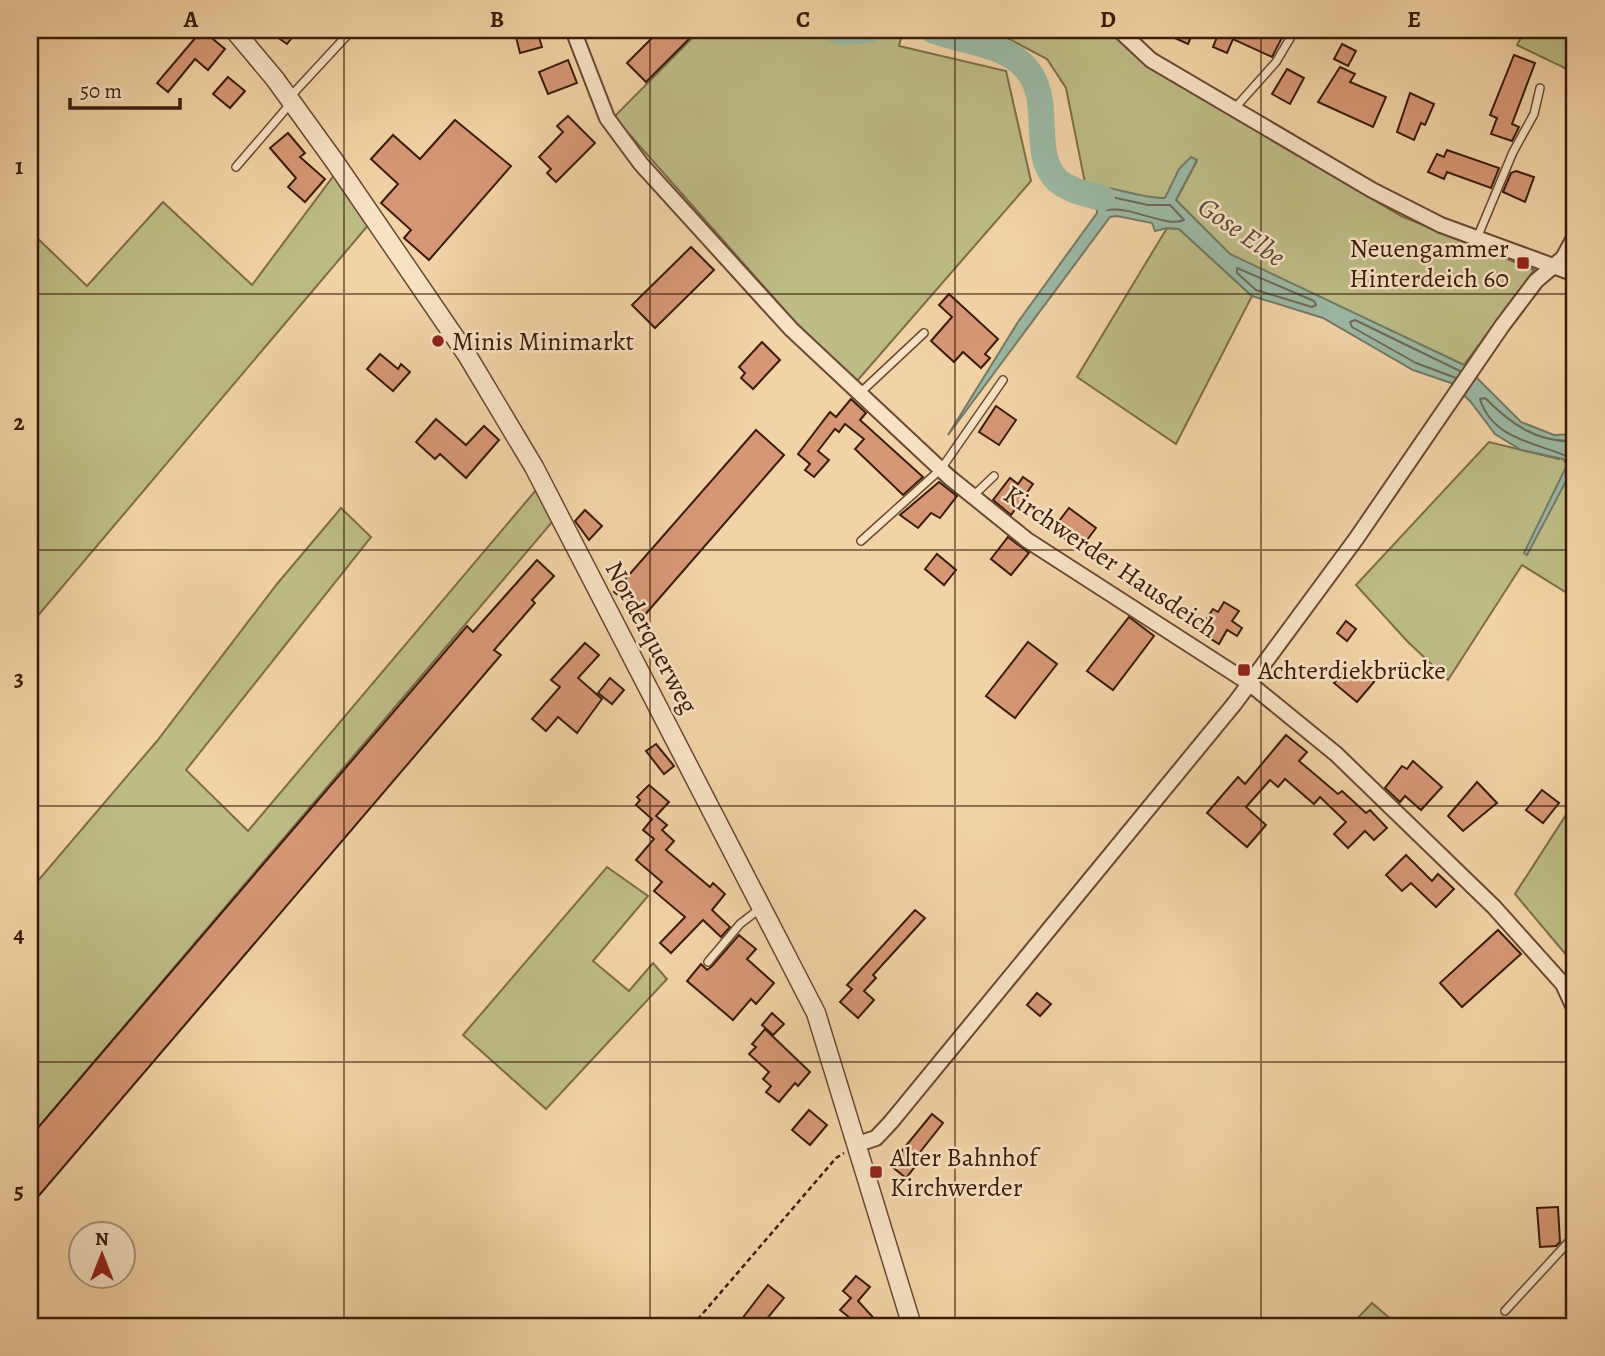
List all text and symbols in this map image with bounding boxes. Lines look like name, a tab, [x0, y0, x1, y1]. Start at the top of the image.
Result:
text: A	[183, 4, 199, 35]
text: B	[490, 4, 504, 35]
text: C	[796, 4, 810, 35]
text: D	[1100, 4, 1116, 35]
text: E	[1407, 4, 1421, 35]
scale bar	[70, 66, 180, 110]
text: 50 m	[80, 77, 122, 105]
text: 1	[15, 151, 23, 182]
water label: Gose Elbe	[1190, 188, 1293, 276]
place label: Neuengammer Hinterdeich 60	[1349, 231, 1509, 296]
marker: Neuengammer Hinterdeich 60	[1515, 255, 1531, 271]
place label: Minis Minimarkt	[452, 324, 635, 359]
marker: Minis Minimarkt	[430, 333, 446, 349]
text: 2	[13, 407, 25, 438]
street label: Kirchwerder Hausdeich	[997, 477, 1225, 646]
street label: Norderquerweg	[597, 555, 706, 720]
place label: Achterdiekbrücke	[1257, 653, 1446, 688]
marker: Achterdiekbrücke	[1236, 662, 1252, 678]
text: 3	[14, 663, 24, 694]
text: 4	[14, 919, 25, 950]
place label: Alter Bahnhof Kirchwerder	[889, 1140, 1041, 1205]
marker: Alter Bahnhof Kirchwerder	[868, 1164, 884, 1180]
text: 5	[14, 1175, 24, 1206]
north arrow	[66, 1220, 136, 1290]
text: N	[95, 1226, 109, 1252]

